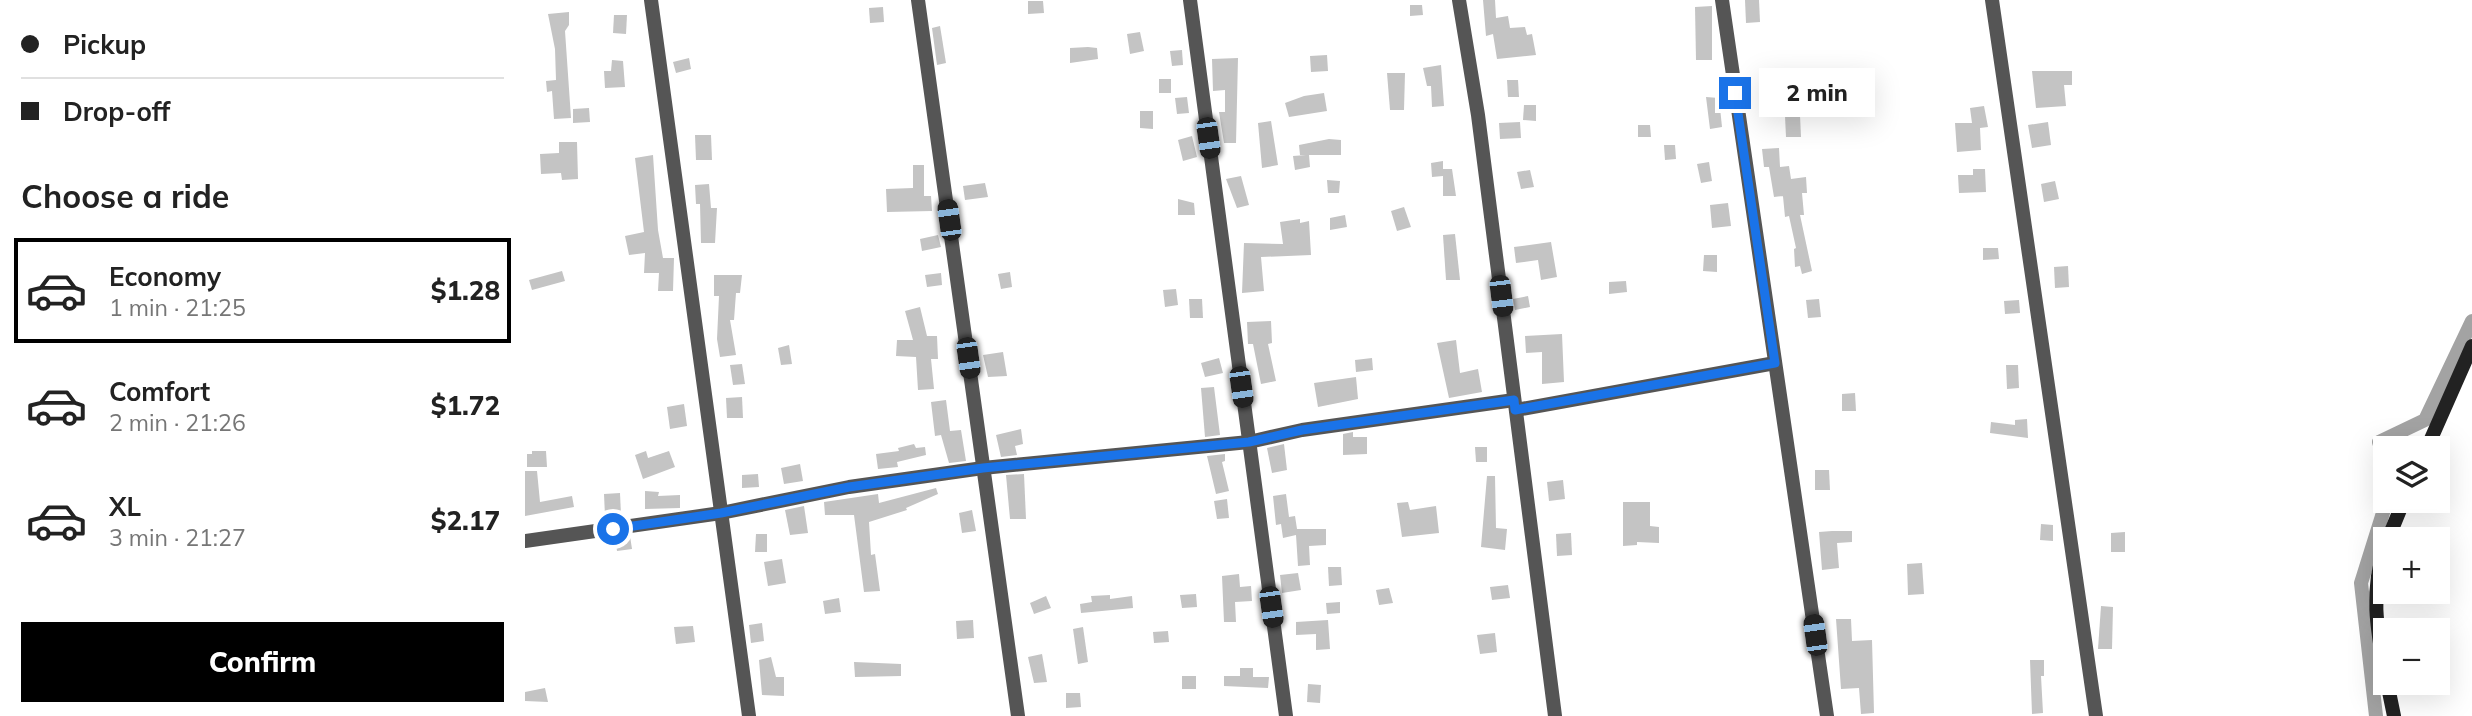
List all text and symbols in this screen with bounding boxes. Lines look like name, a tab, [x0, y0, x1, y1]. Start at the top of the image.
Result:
text: Pickup	[63, 28, 146, 61]
callout: 2 min	[1759, 68, 1875, 118]
route end	[1719, 77, 1751, 109]
text: 2 min	[1786, 78, 1848, 107]
text: Drop-off	[63, 95, 170, 128]
car	[1195, 116, 1222, 160]
text: Choose a ride	[21, 176, 229, 216]
car	[936, 198, 963, 242]
icon: car	[25, 259, 88, 322]
text: Economy	[109, 260, 221, 293]
text: $1.28	[431, 274, 500, 307]
car	[1489, 274, 1514, 318]
text: 1 min · 21:25	[109, 293, 246, 322]
car	[955, 336, 982, 380]
car	[1228, 365, 1255, 409]
icon: car	[25, 374, 88, 437]
text: Comfort	[109, 375, 210, 408]
text: $1.72	[431, 389, 500, 422]
text: 2 min · 21:26	[109, 408, 246, 437]
map controls	[2373, 436, 2450, 695]
button: layers	[2373, 436, 2450, 513]
icon: car	[25, 489, 88, 552]
text: XL	[109, 490, 141, 523]
text: $2.17	[431, 504, 500, 537]
route start	[597, 513, 629, 545]
text: 3 min · 21:27	[109, 523, 246, 552]
button: +	[2373, 527, 2450, 604]
car	[1258, 585, 1285, 629]
car	[1802, 613, 1829, 657]
button: −	[2373, 618, 2450, 695]
button: Confirm	[21, 622, 504, 702]

